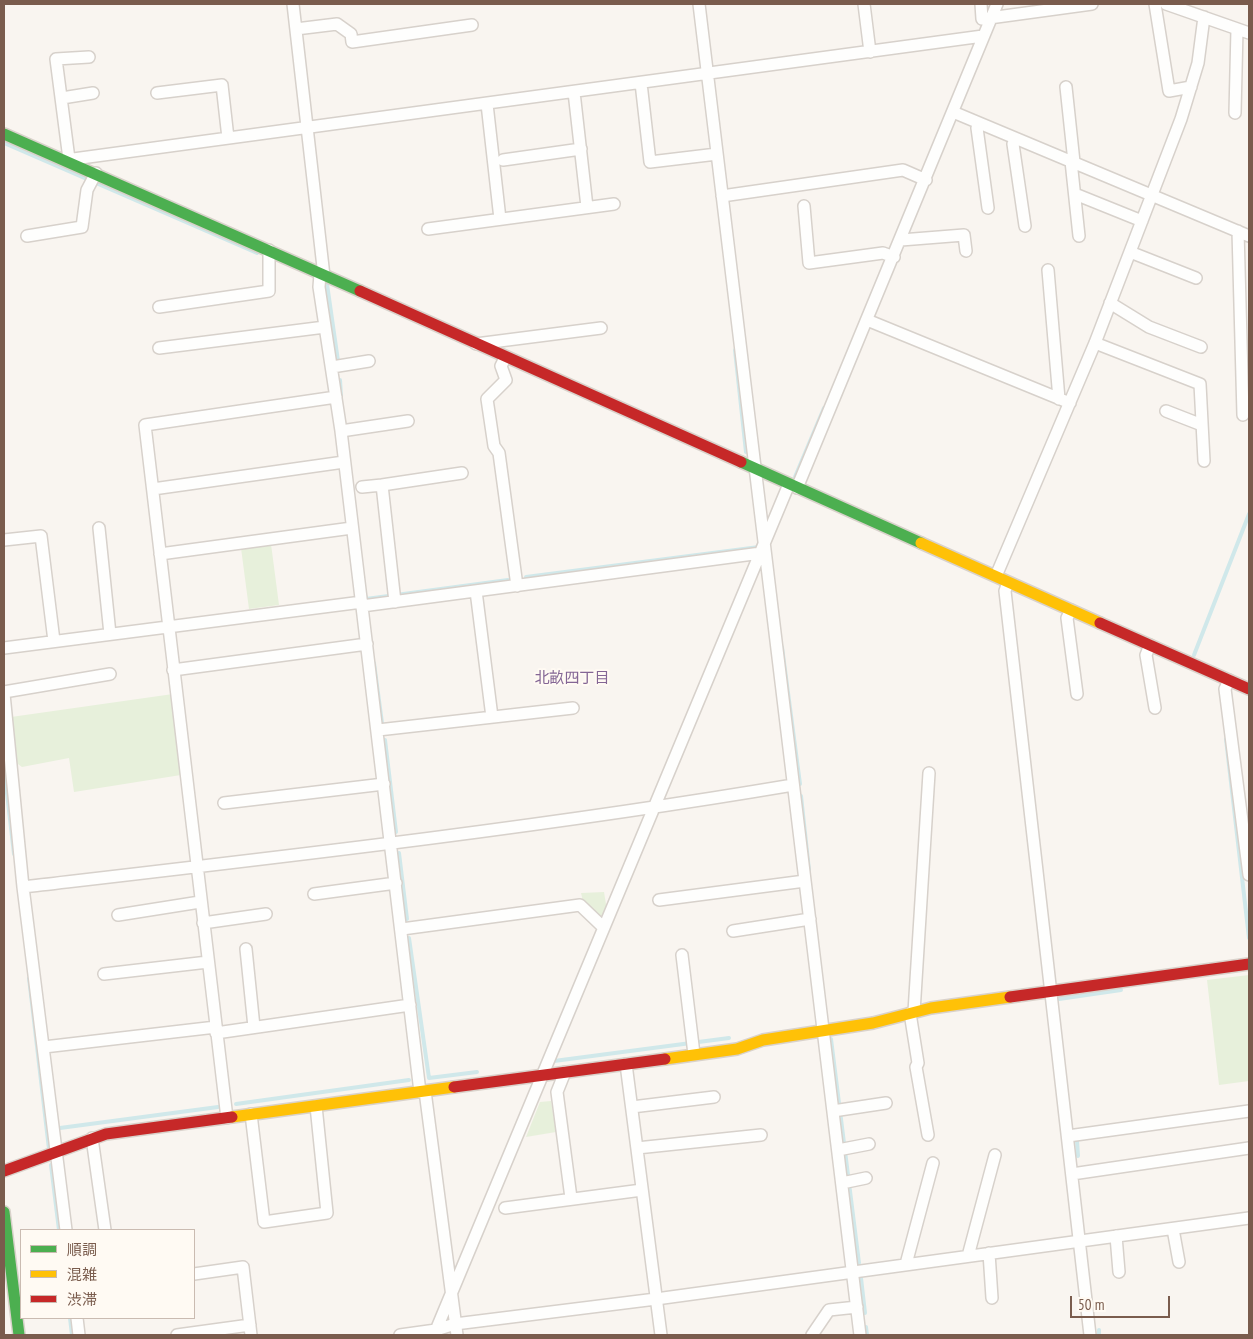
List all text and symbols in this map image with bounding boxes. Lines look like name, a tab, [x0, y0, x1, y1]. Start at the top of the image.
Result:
district label: 北畝四丁目	[535, 670, 609, 688]
legend	[20, 1229, 195, 1319]
text: 順調	[67, 1240, 97, 1259]
text: 混雑	[67, 1265, 97, 1284]
scale bar	[1073, 1286, 1173, 1318]
text: 渋滞	[67, 1290, 97, 1309]
text: 50 m	[1078, 1295, 1104, 1314]

